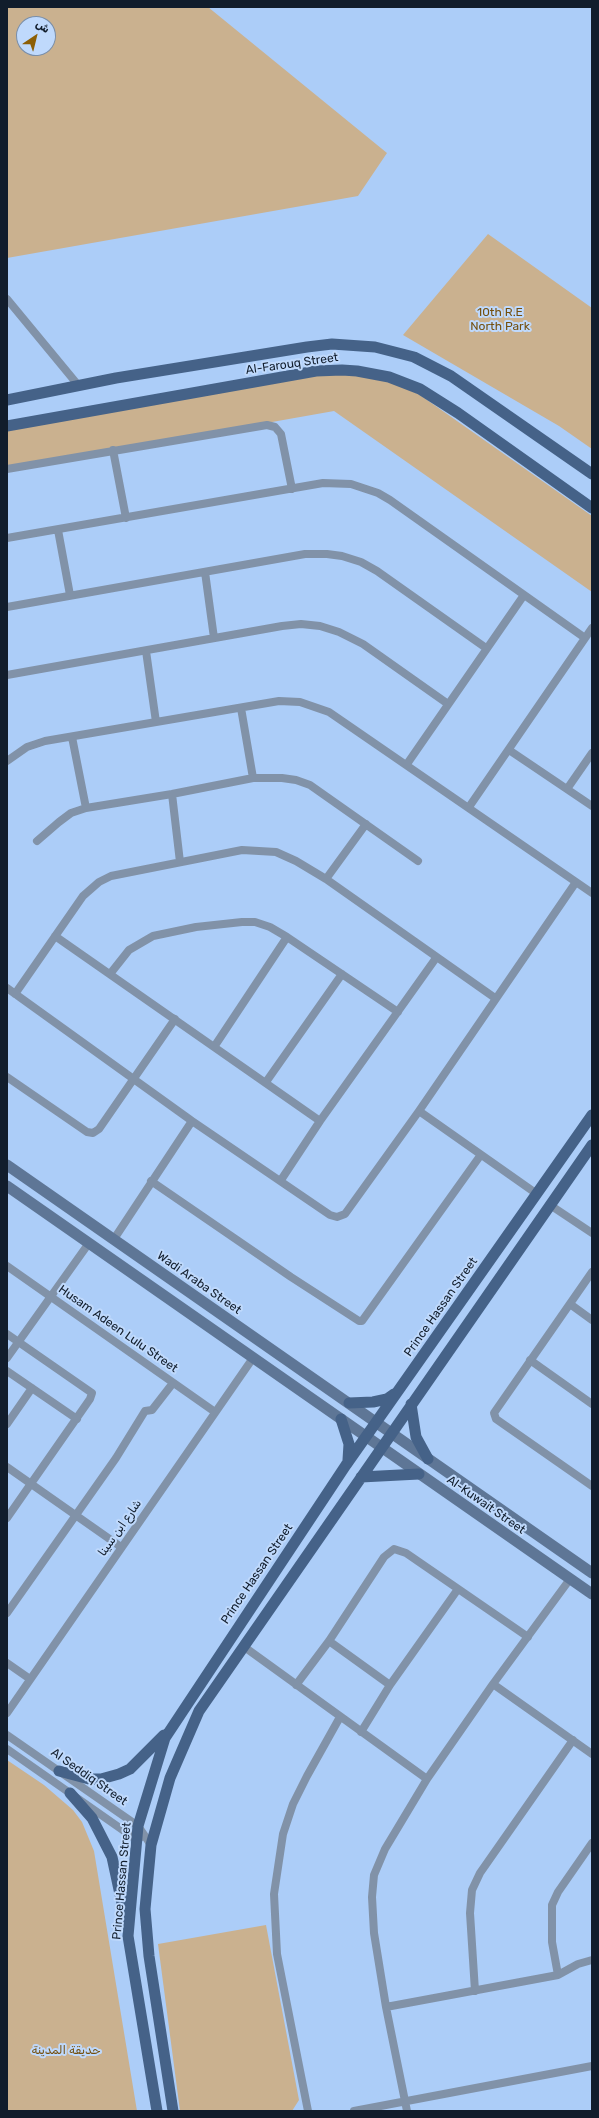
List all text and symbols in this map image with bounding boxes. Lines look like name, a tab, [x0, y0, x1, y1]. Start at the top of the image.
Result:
north arrow	[16, 16, 56, 56]
text: ش	[33, 17, 52, 36]
park label: 10th R.E North Park	[470, 306, 530, 334]
street label: Al-Farouq Street	[245, 350, 339, 378]
street label: Wadi Araba Street	[154, 1249, 244, 1317]
street label: Prince Hassan Street	[401, 1255, 481, 1359]
street label: Husam Adeen Lulu Street	[56, 1282, 180, 1376]
street label: Al-Kuwait Street	[444, 1473, 528, 1537]
street label: شارع ابن سينا	[95, 1497, 145, 1559]
street label: Prince Hassan Street	[218, 1521, 296, 1627]
street label: Al Seddiq Street	[48, 1745, 130, 1809]
street label: Prince Hassan Street	[110, 1822, 134, 1940]
park label: حديقة المدينة	[31, 2044, 101, 2058]

